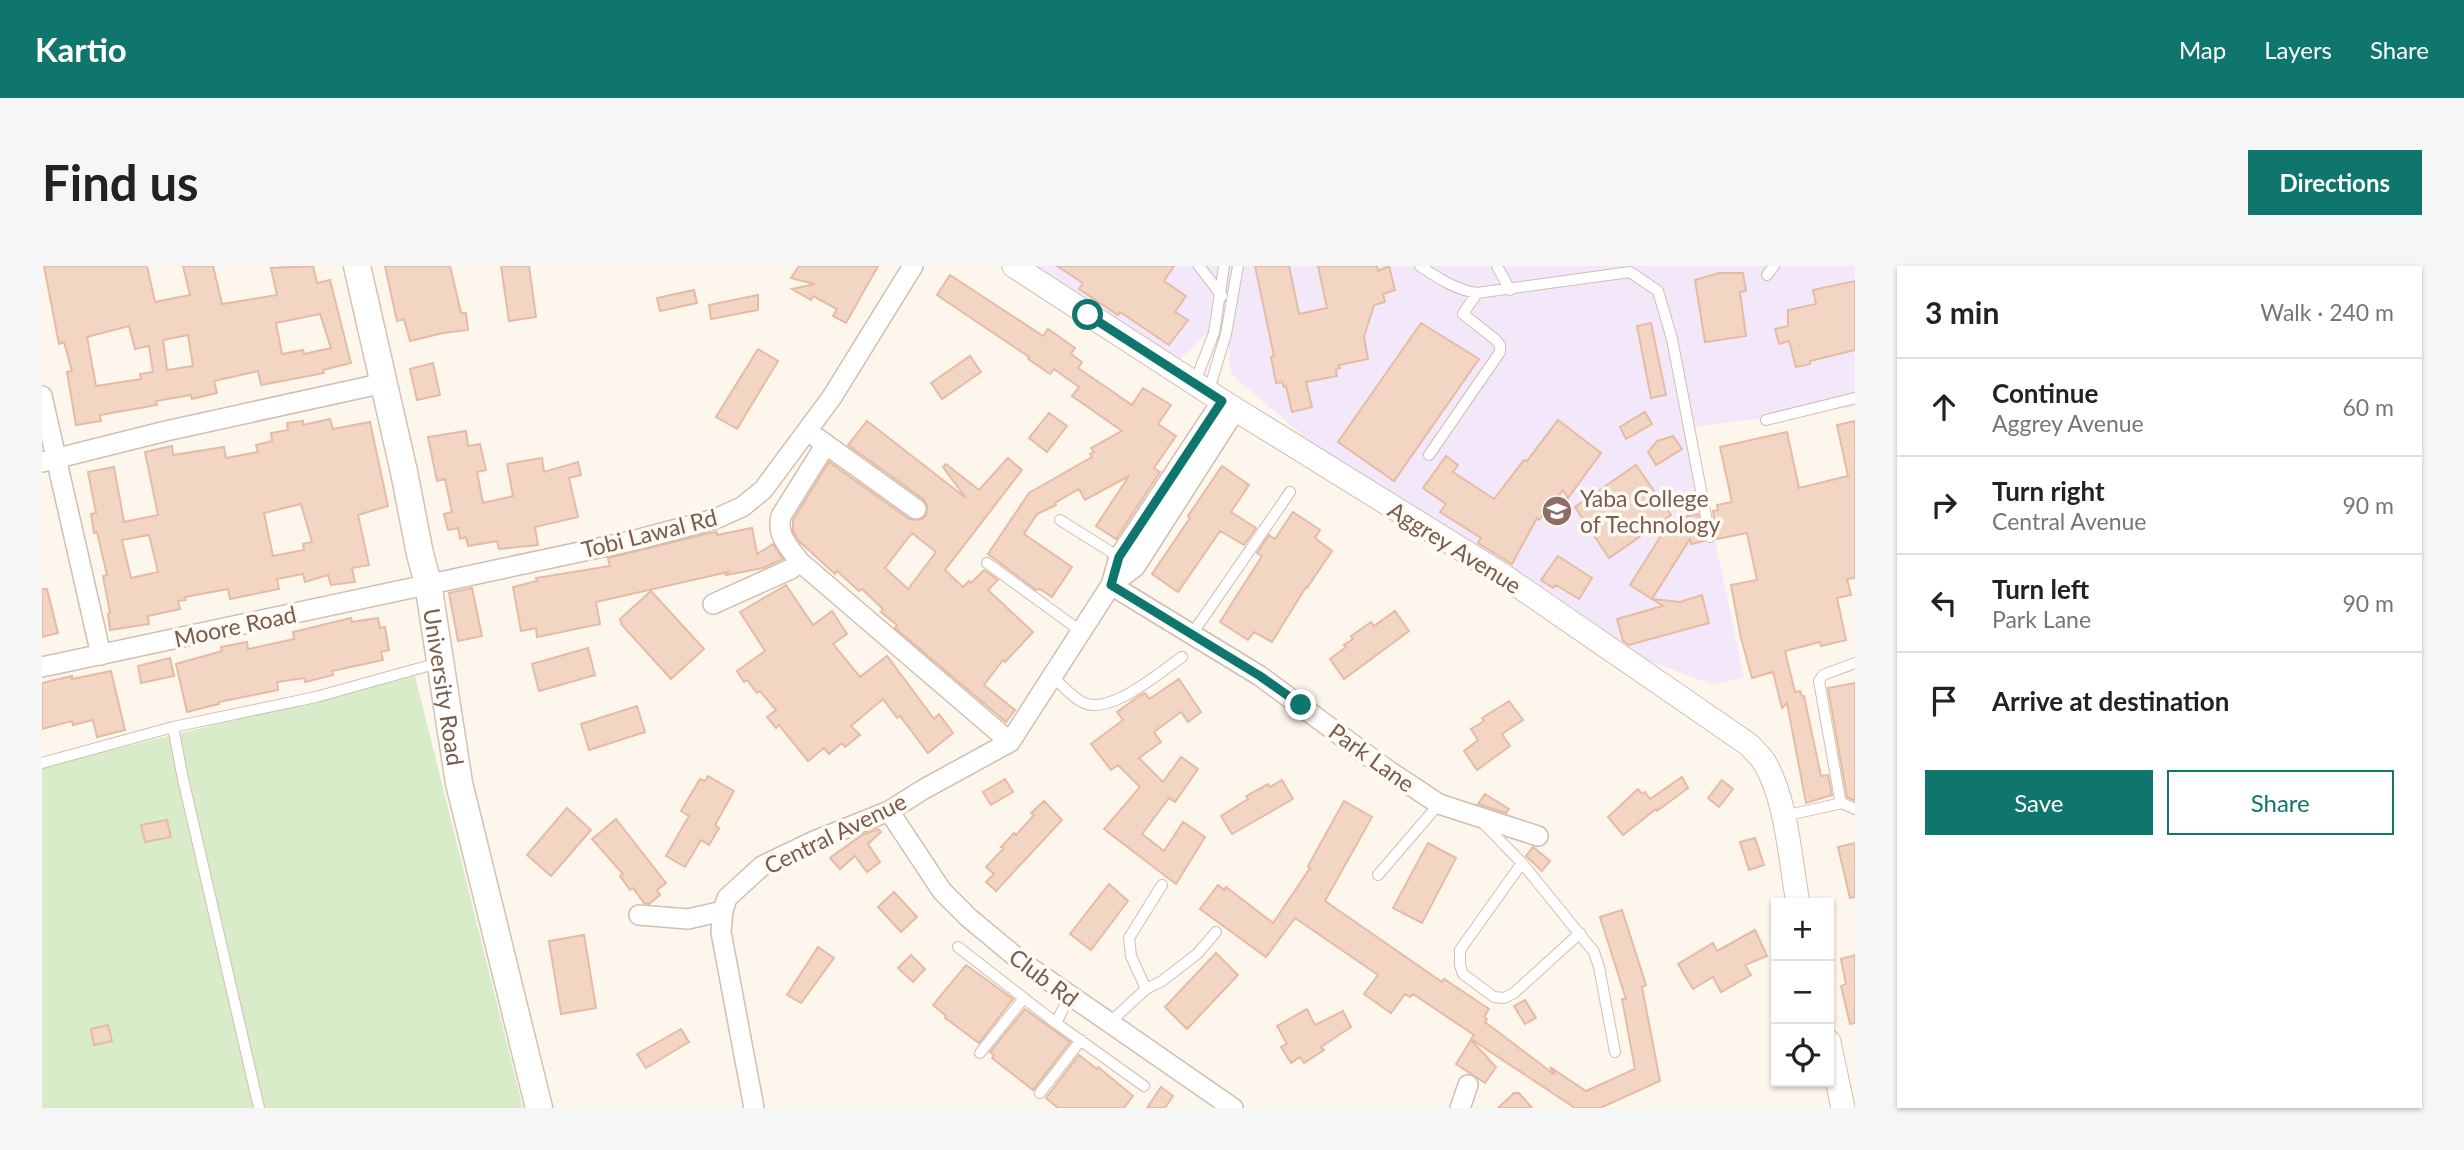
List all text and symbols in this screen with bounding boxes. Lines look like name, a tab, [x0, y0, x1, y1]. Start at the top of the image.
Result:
text: Kartio	[35, 29, 127, 69]
text: Map	[2179, 35, 2226, 64]
text: Layers	[2264, 35, 2332, 64]
text: Share	[2370, 35, 2429, 64]
button: Directions	[2248, 150, 2422, 215]
text: Find us	[42, 153, 199, 211]
text: 3 min	[1925, 294, 1999, 330]
text: Walk · 240 m	[2260, 298, 2394, 326]
route start	[1072, 299, 1103, 330]
text: Continue	[1992, 377, 2098, 409]
icon: ahead	[1925, 388, 1963, 426]
text: 60 m	[2343, 393, 2394, 421]
text: Aggrey Avenue	[1992, 409, 2144, 437]
text: Turn right	[1992, 475, 2105, 507]
place label: Yaba College of Technology	[1580, 484, 1721, 538]
icon: right	[1925, 486, 1963, 524]
text: 90 m	[2343, 491, 2394, 519]
school or university icon: Yaba College of Technology	[1540, 494, 1574, 528]
street label: Aggrey Avenue	[1383, 495, 1527, 599]
street label: Tobi Lawal Rd	[578, 503, 720, 563]
text: Central Avenue	[1992, 507, 2147, 535]
text: Turn left	[1992, 573, 2089, 605]
icon: left	[1925, 584, 1963, 622]
text: 90 m	[2343, 589, 2394, 617]
street label: Moore Road	[171, 599, 299, 653]
text: Park Lane	[1992, 605, 2091, 633]
street label: University Road	[418, 606, 470, 768]
icon: arrive	[1925, 682, 1963, 720]
text: Arrive at destination	[1992, 685, 2229, 717]
route end	[1285, 689, 1316, 720]
street label: Park Lane	[1324, 717, 1420, 797]
button: Save	[1925, 770, 2153, 835]
button: Share	[2167, 770, 2394, 835]
street label: Central Avenue	[759, 787, 911, 879]
map controls	[1771, 898, 1834, 1087]
button: +	[1771, 898, 1834, 961]
street label: Club Rd	[1004, 942, 1084, 1012]
button: −	[1771, 961, 1834, 1024]
button: locate	[1771, 1024, 1834, 1087]

